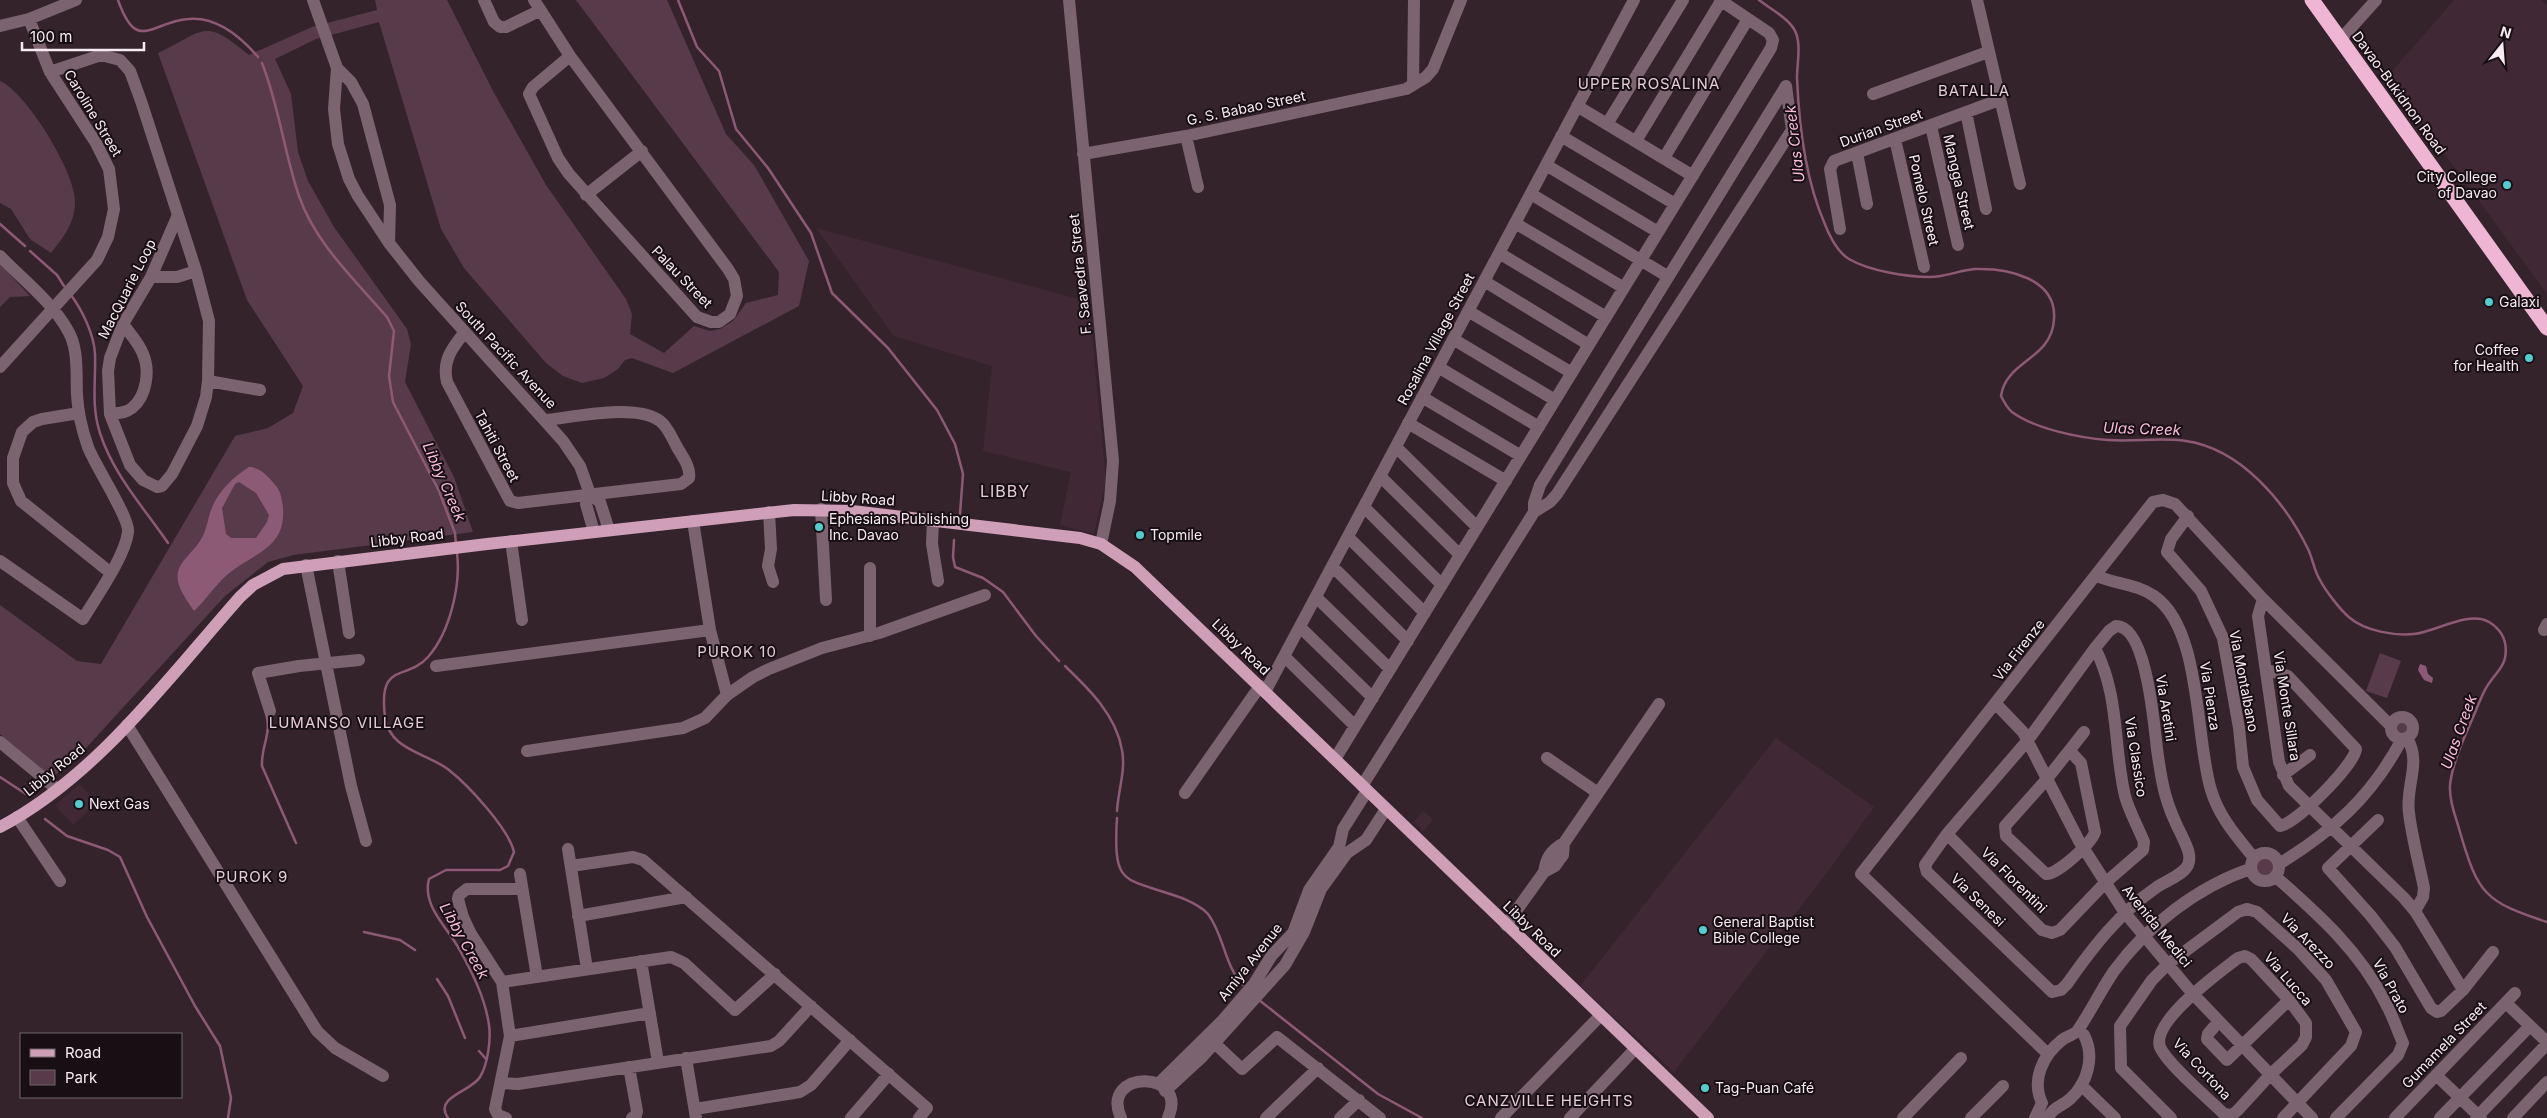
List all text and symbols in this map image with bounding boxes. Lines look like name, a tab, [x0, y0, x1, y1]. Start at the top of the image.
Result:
scale bar	[22, 20, 145, 52]
north arrow	[2477, 20, 2527, 70]
text: N	[2498, 22, 2514, 42]
text: 100 m	[30, 27, 72, 46]
street label: Davao-Bukidnon Road	[2349, 28, 2450, 158]
street label: Caroline Street	[61, 66, 126, 160]
district label: UPPER ROSALINA	[1578, 74, 1720, 93]
district label: BATALLA	[1938, 81, 2010, 100]
street label: G. S. Babao Street	[1185, 87, 1307, 128]
water label: Ulas Creek	[1780, 103, 1809, 184]
street label: Durian Street	[1837, 105, 1925, 150]
street label: Mangga Street	[1940, 133, 1979, 232]
street label: Pomelo Street	[1906, 153, 1943, 247]
place label: City College of Davao	[2416, 168, 2497, 201]
marker: City College of Davao	[2501, 179, 2513, 191]
street label: F. Saavedra Street	[1065, 212, 1094, 335]
street label: MacQuarie Loop	[94, 236, 159, 341]
street label: Palau Street	[649, 242, 716, 312]
street label: Rosalina Village Street	[1394, 269, 1478, 408]
place label: Galaxi	[2499, 293, 2540, 310]
marker: Galaxi	[2483, 296, 2495, 308]
street label: South Pacific Avenue	[452, 298, 560, 412]
place label: Coffee for Health	[2454, 341, 2519, 374]
marker: Coffee for Health	[2523, 352, 2535, 364]
street label: Tahiti Street	[471, 407, 524, 485]
water label: Ulas Creek	[2103, 418, 2182, 439]
water label: Libby Creek	[419, 439, 471, 525]
district label: LIBBY	[980, 481, 1030, 501]
street label: Libby Road	[821, 486, 895, 509]
place label: Ephesians Publishing Inc. Davao	[829, 510, 969, 543]
marker: Ephesians Publishing Inc. Davao	[813, 521, 825, 533]
street label: Libby Road	[369, 525, 445, 550]
place label: Topmile	[1150, 526, 1202, 543]
marker: Topmile	[1134, 529, 1146, 541]
street label: Libby Road	[1209, 615, 1274, 678]
street label: Via Firenze	[1989, 615, 2048, 684]
street label: Via Montalbano	[2226, 629, 2263, 733]
district label: PUROK 10	[697, 642, 777, 661]
street label: Via Monte Sillara	[2270, 650, 2305, 762]
street label: Via Pienza	[2197, 660, 2224, 731]
street label: Via Aretini	[2153, 673, 2180, 743]
water label: Ulas Creek	[2436, 691, 2481, 772]
district label: LUMANSO VILLAGE	[269, 713, 425, 732]
street label: Via Classico	[2122, 716, 2151, 798]
street label: Libby Road	[20, 740, 88, 799]
place label: Next Gas	[89, 795, 150, 812]
marker: Next Gas	[73, 798, 85, 810]
street label: Via Florentini	[1978, 843, 2051, 916]
district label: PUROK 9	[216, 867, 288, 886]
street label: Via Senesi	[1948, 869, 2009, 930]
street label: Avenida Medici	[2119, 881, 2196, 970]
street label: Libby Road	[1500, 897, 1565, 960]
water label: Libby Creek	[436, 899, 494, 983]
street label: Via Arezzo	[2278, 909, 2339, 972]
place label: General Baptist Bible College	[1713, 913, 1814, 946]
street label: Amiya Avenue	[1214, 919, 1285, 1004]
marker: General Baptist Bible College	[1697, 924, 1709, 936]
street label: Via Lucca	[2261, 949, 2316, 1009]
street label: Via Prato	[2370, 956, 2413, 1016]
street label: Gumamela Street	[2398, 997, 2490, 1092]
legend	[20, 1033, 182, 1098]
street label: Via Cortona	[2170, 1034, 2235, 1103]
text: Road	[65, 1043, 101, 1062]
text: Park	[65, 1068, 98, 1087]
place label: Tag-Puan Café	[1715, 1079, 1814, 1096]
marker: Tag-Puan Café	[1699, 1082, 1711, 1094]
district label: CANZVILLE HEIGHTS	[1464, 1091, 1634, 1110]

